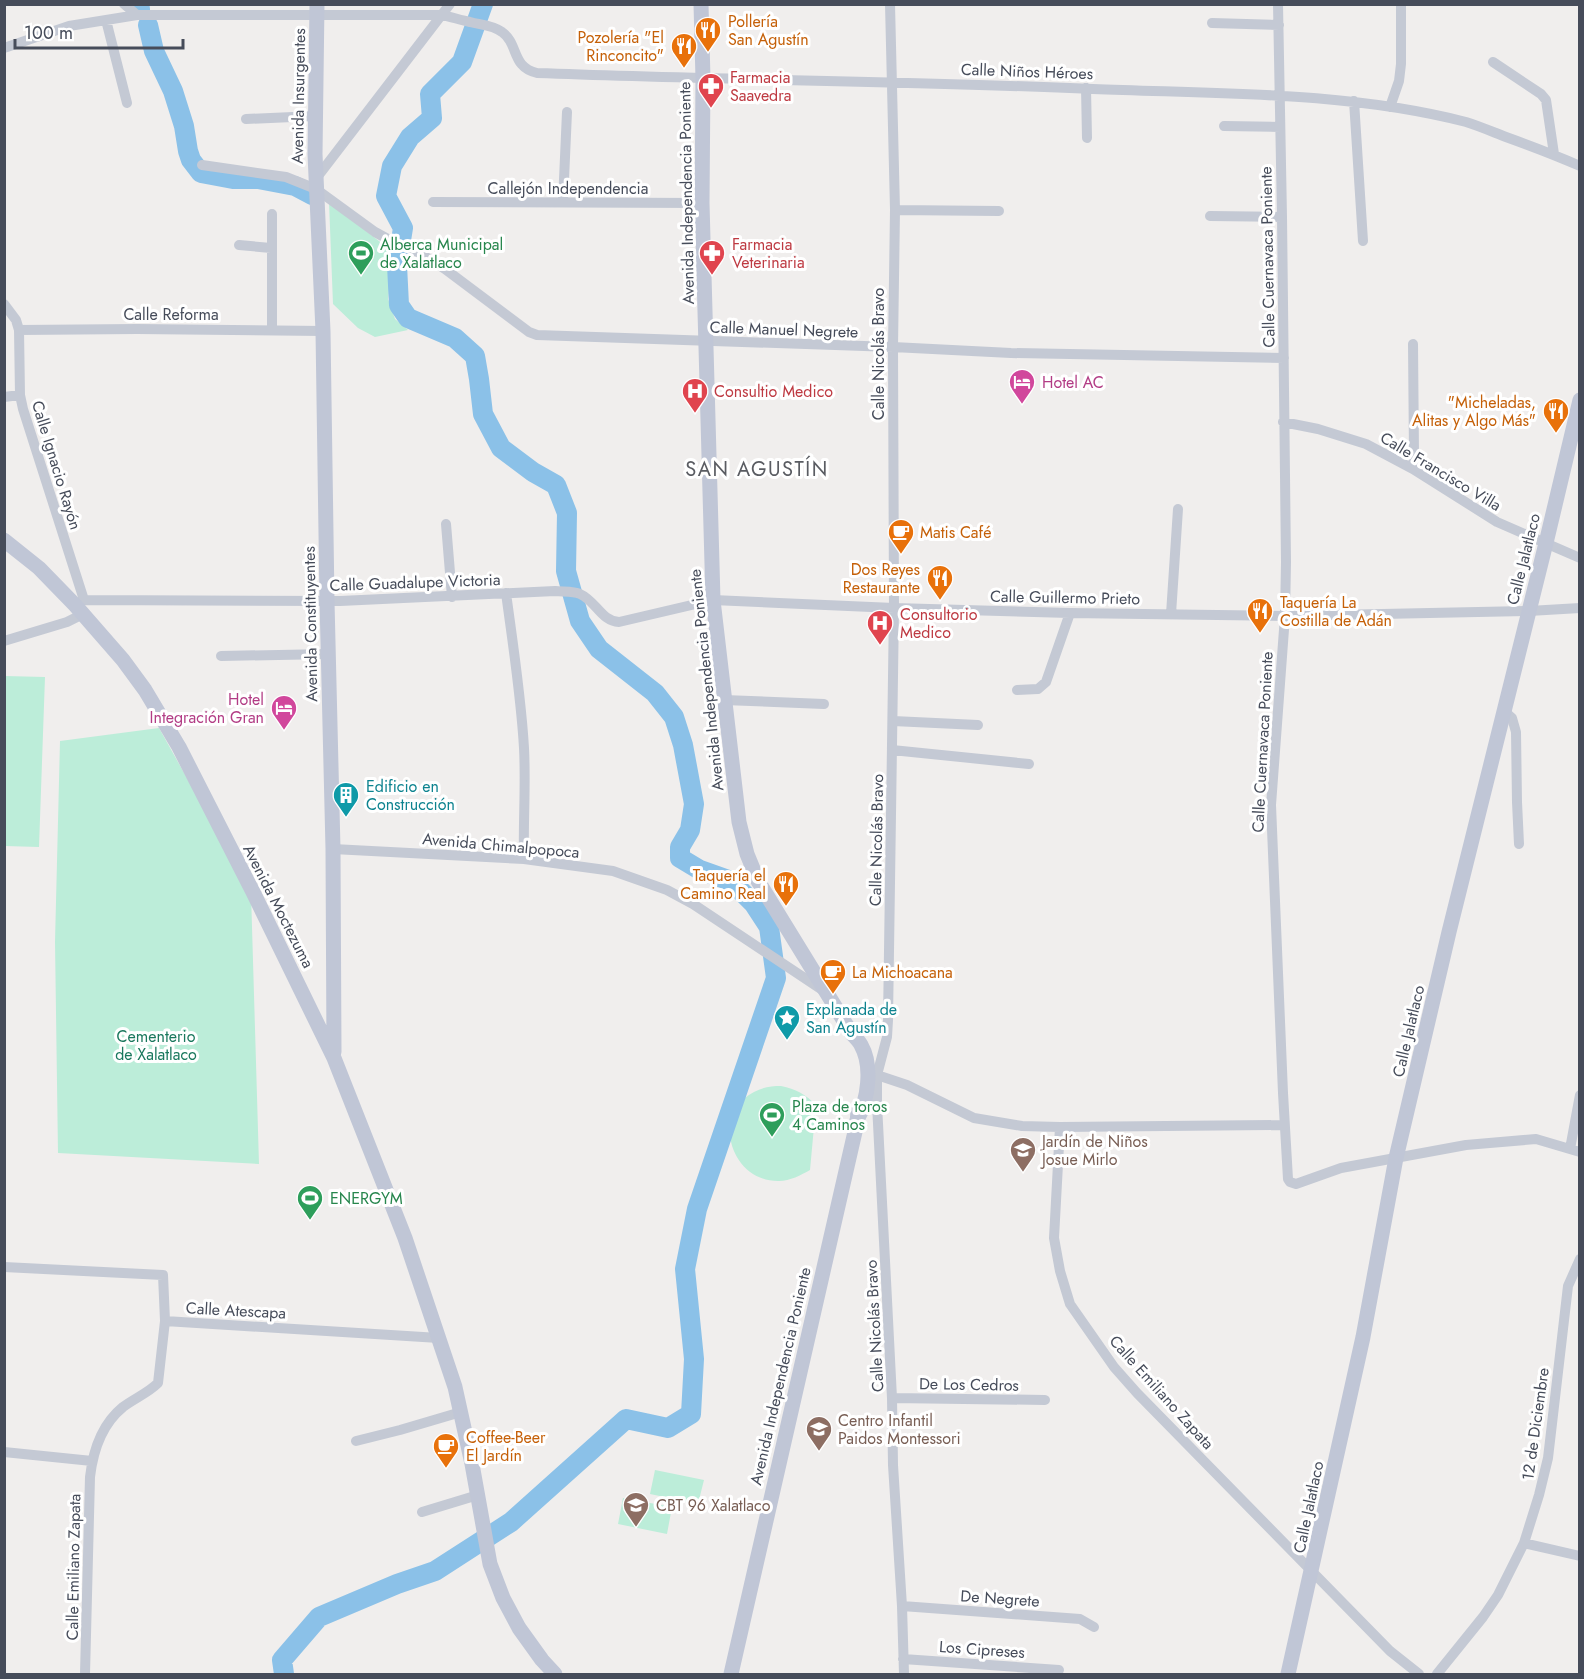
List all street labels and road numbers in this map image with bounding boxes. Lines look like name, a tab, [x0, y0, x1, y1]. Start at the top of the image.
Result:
street label: Avenida Insurgentes	[286, 28, 311, 164]
street label: Calle Niños Héroes	[960, 58, 1094, 85]
street label: Avenida Independencia Poniente	[673, 81, 700, 305]
street label: Calle Cuernavaca Poniente	[1254, 166, 1281, 348]
street label: Callejón Independencia	[488, 177, 648, 200]
street label: Calle Nicolás Bravo	[867, 288, 890, 420]
street label: Calle Reforma	[123, 303, 219, 326]
street label: Calle Manuel Negrete	[709, 315, 859, 344]
street label: Calle Ignacio Rayón	[26, 398, 87, 533]
street label: Calle Francisco Villa	[1376, 426, 1506, 517]
street label: Calle Jalatlaco	[1501, 511, 1546, 607]
street label: Avenida Constituyentes	[298, 546, 323, 702]
street label: Calle Guadalupe Victoria	[329, 568, 501, 597]
street label: Avenida Independencia Poniente	[683, 568, 730, 792]
street label: Calle Guillermo Prieto	[990, 585, 1140, 610]
street label: Calle Cuernavaca Poniente	[1246, 651, 1279, 833]
street label: Calle Nicolás Bravo	[864, 773, 889, 906]
street label: Avenida Chimalpopoca	[422, 827, 580, 864]
street label: Avenida Moctezuma	[237, 840, 320, 972]
street label: Calle Jalatlaco	[1387, 983, 1430, 1079]
street label: Calle Nicolás Bravo	[860, 1259, 889, 1393]
street label: Avenida Independencia Poniente	[744, 1265, 817, 1487]
street label: Calle Atescapa	[185, 1296, 287, 1325]
street label: Calle Emiliano Zapata	[1104, 1330, 1219, 1455]
street label: 12 de Diciembre	[1516, 1366, 1555, 1482]
street label: De Los Cedros	[919, 1372, 1019, 1397]
street label: Calle Jalatlaco	[1288, 1459, 1330, 1555]
street label: Calle Emiliano Zapata	[61, 1493, 86, 1641]
street label: De Negrete	[960, 1584, 1040, 1613]
street label: Los Cipreses	[938, 1635, 1026, 1664]

